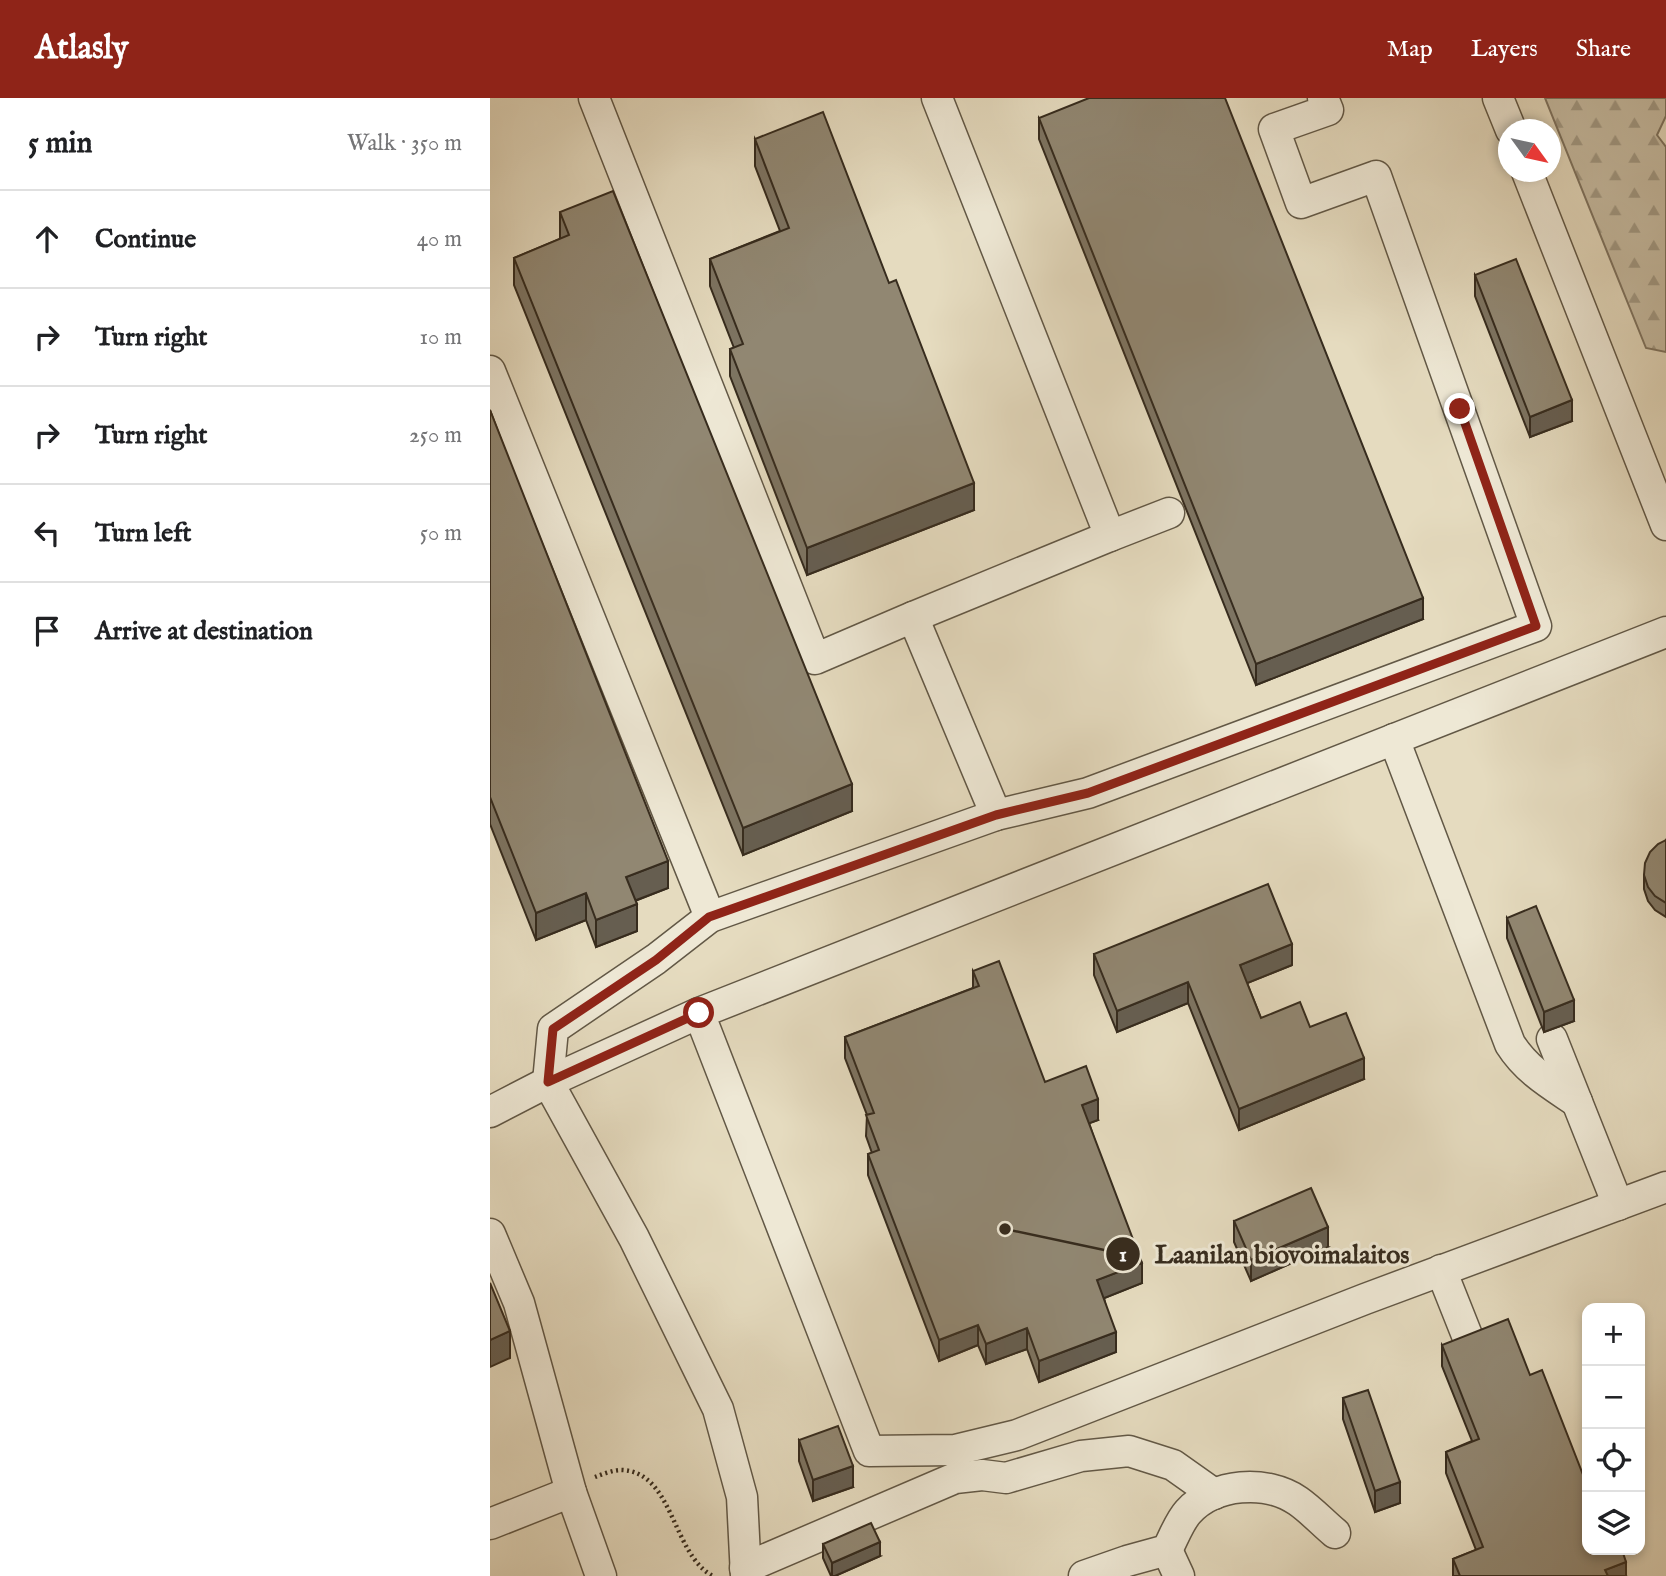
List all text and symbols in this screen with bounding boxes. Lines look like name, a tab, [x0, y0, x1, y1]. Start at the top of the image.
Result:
text: Atlasly	[35, 28, 128, 70]
text: Map	[1387, 34, 1433, 65]
text: Layers	[1471, 34, 1538, 65]
text: Share	[1576, 34, 1631, 65]
north arrow	[1498, 119, 1561, 182]
text: 5 min	[28, 125, 93, 163]
text: Walk · 350 m	[347, 129, 462, 158]
icon: ahead	[28, 220, 66, 258]
text: Continue	[95, 223, 196, 256]
text: 40 m	[417, 225, 462, 254]
icon: right	[28, 318, 66, 356]
text: Turn right	[95, 321, 208, 354]
text: 10 m	[419, 323, 462, 352]
route end	[1444, 393, 1475, 424]
icon: right	[28, 416, 66, 454]
text: Turn right	[95, 419, 208, 452]
text: 250 m	[409, 421, 462, 450]
icon: left	[28, 514, 66, 552]
text: Turn left	[95, 517, 192, 550]
text: 50 m	[420, 519, 462, 548]
icon: arrive	[28, 612, 66, 650]
text: Arrive at destination	[95, 615, 313, 648]
route start	[683, 997, 714, 1028]
callout: Laanilan biovoimalaitos	[1106, 1230, 1423, 1277]
text: Laanilan biovoimalaitos	[1155, 1239, 1409, 1272]
text: 1	[1119, 1242, 1127, 1269]
map controls	[1582, 1303, 1645, 1555]
button: +	[1582, 1303, 1645, 1366]
button: −	[1582, 1366, 1645, 1429]
button: locate	[1582, 1429, 1645, 1492]
button: layers	[1582, 1492, 1645, 1555]

